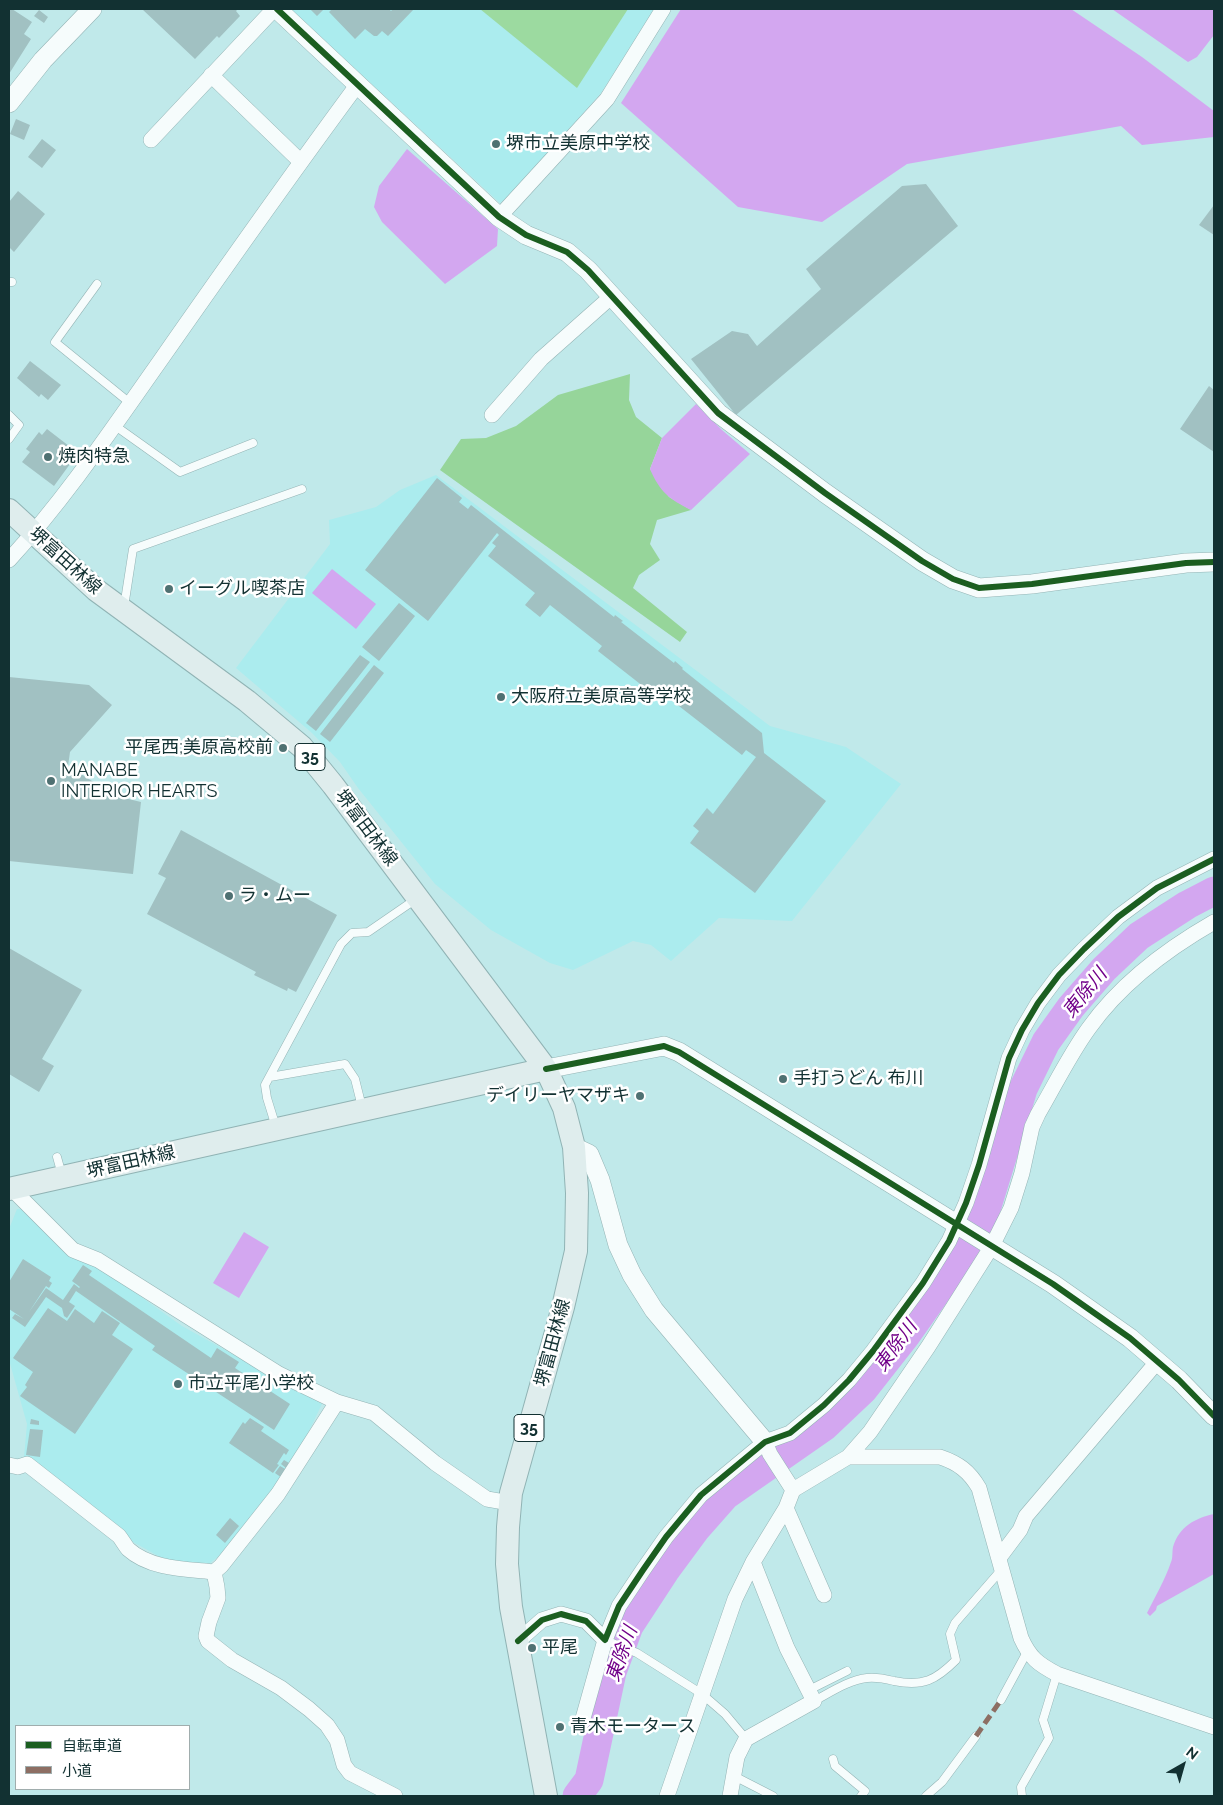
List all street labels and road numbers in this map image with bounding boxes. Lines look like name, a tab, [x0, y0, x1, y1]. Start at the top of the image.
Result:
street label: 堺富田林線	[24, 523, 106, 599]
road number: 35	[295, 744, 325, 770]
street label: 堺富田林線	[330, 786, 402, 870]
street label: 堺富田林線	[85, 1141, 177, 1183]
street label: 堺富田林線	[531, 1297, 575, 1389]
road number: 35	[514, 1415, 544, 1442]

